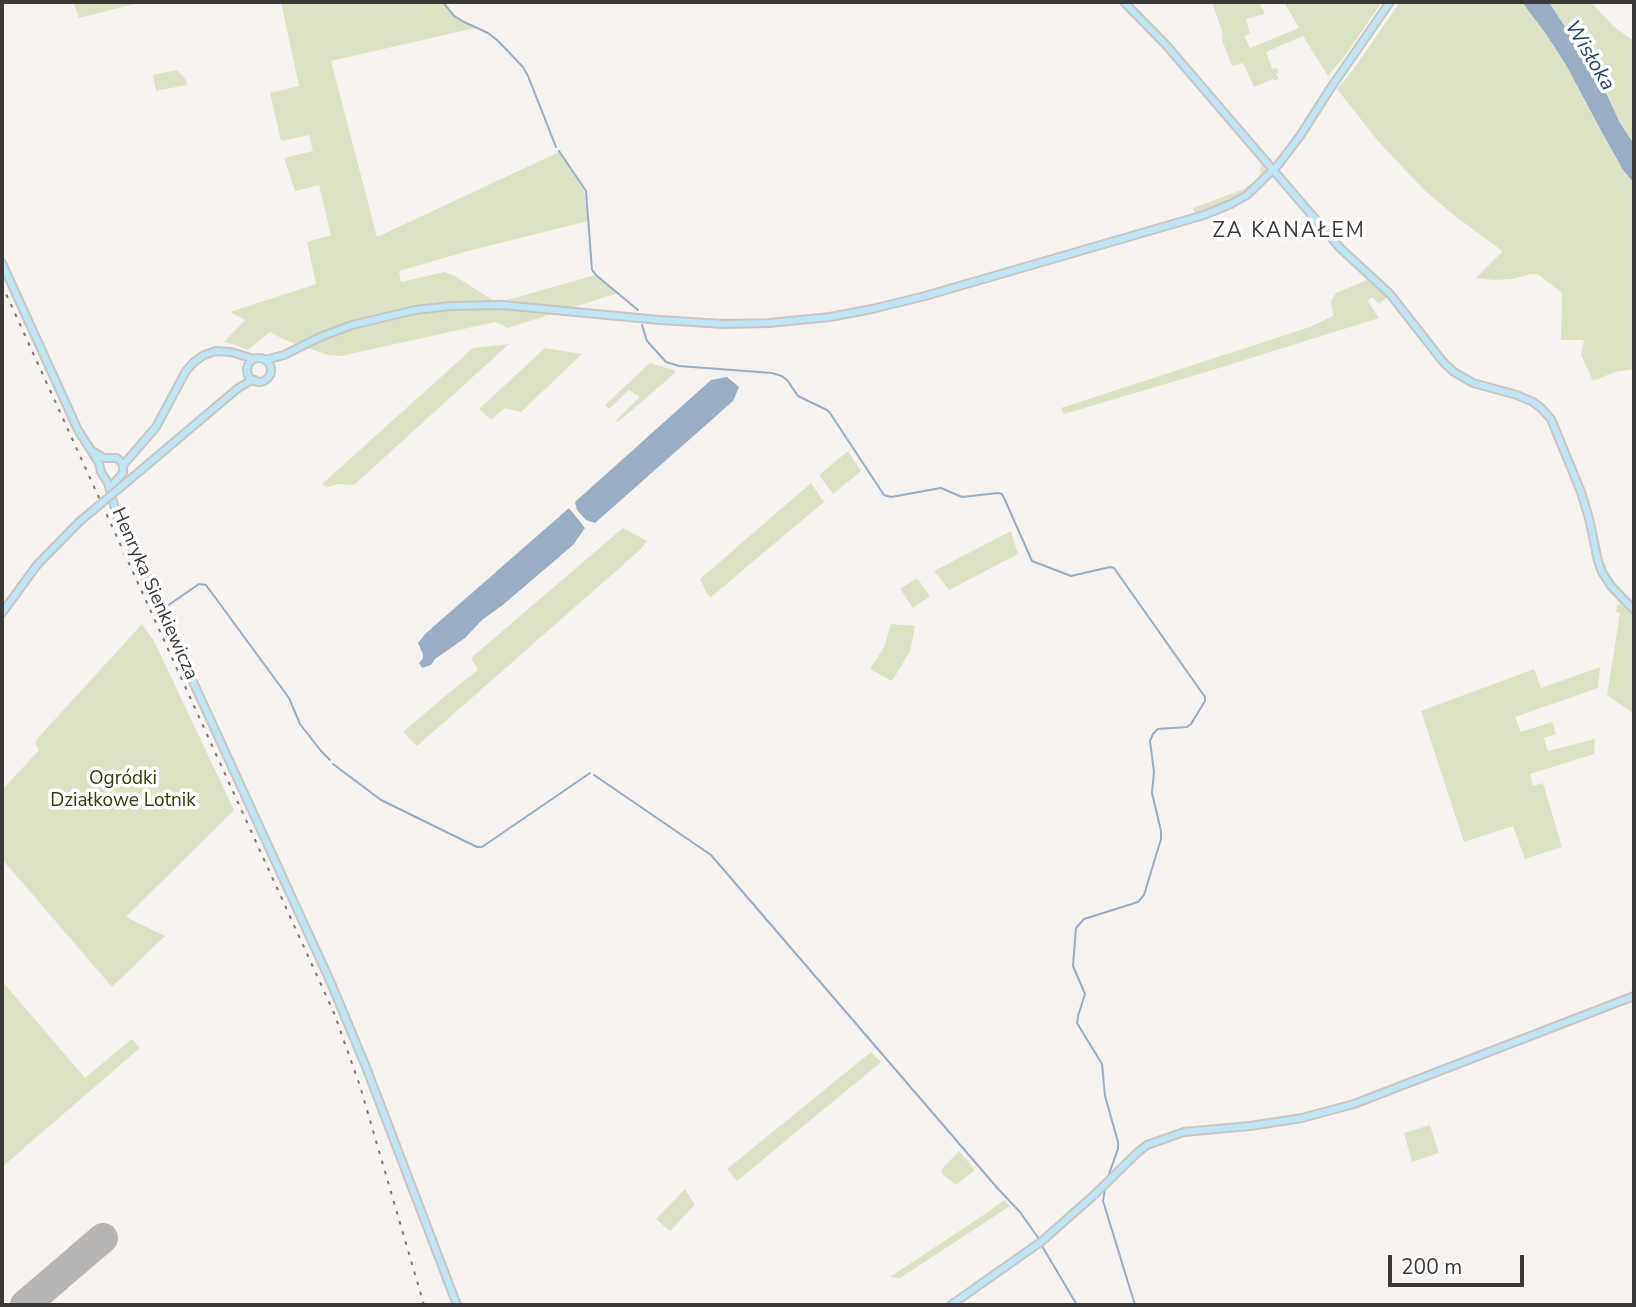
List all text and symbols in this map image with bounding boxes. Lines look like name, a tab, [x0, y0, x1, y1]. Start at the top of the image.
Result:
water label: Wisłoka	[1558, 16, 1620, 96]
district label: ZA KANAŁEM	[1214, 219, 1364, 245]
street label: Henryka Sienkiewicza	[106, 505, 202, 683]
park label: Ogródki Działkowe Lotnik	[50, 768, 196, 812]
scale bar	[1391, 1240, 1528, 1284]
text: 200 m	[1401, 1253, 1462, 1281]

